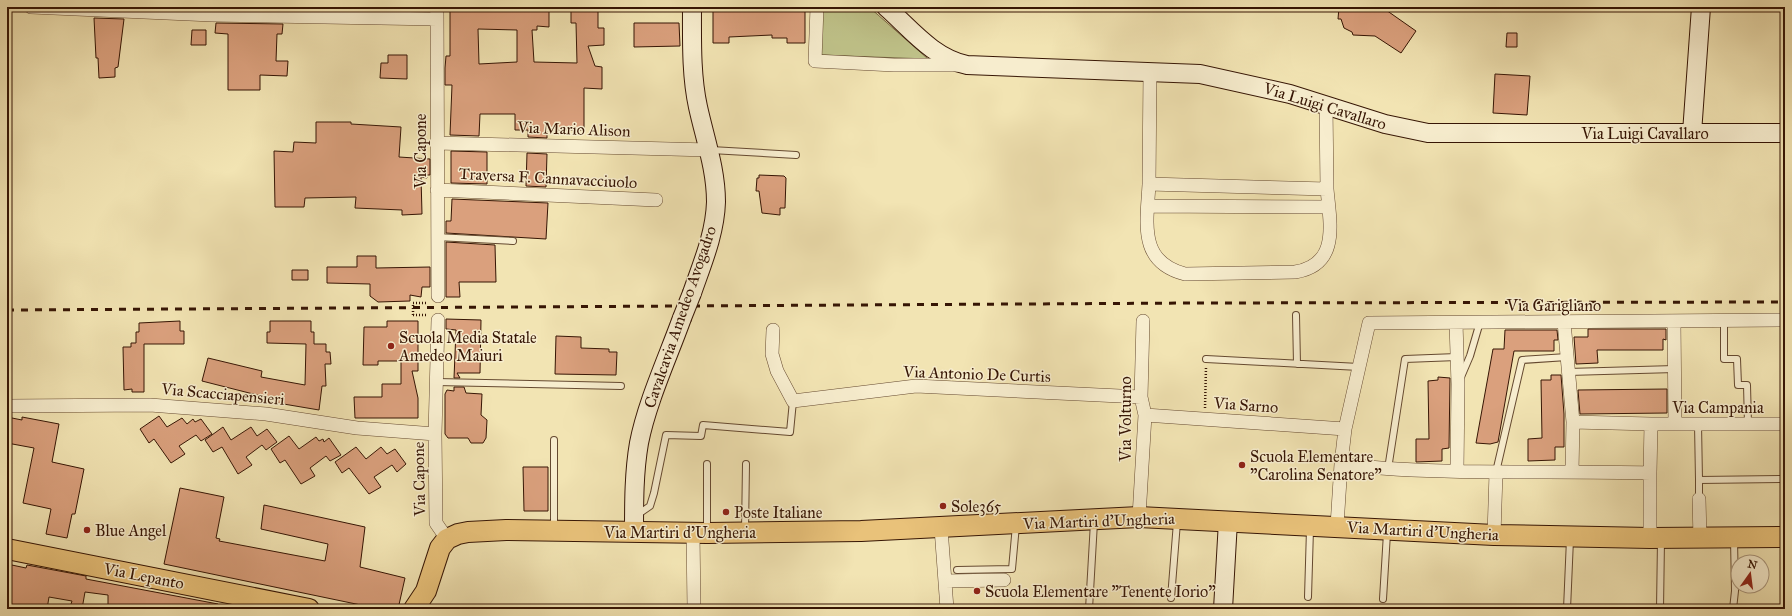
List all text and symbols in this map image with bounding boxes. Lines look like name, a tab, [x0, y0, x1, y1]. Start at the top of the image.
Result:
street label: Via Luigi Cavallaro	[1260, 78, 1389, 135]
street label: Via Capone	[411, 113, 430, 189]
street label: Via Mario Alison	[516, 117, 631, 140]
street label: Via Luigi Cavallaro	[1580, 124, 1709, 144]
street label: Traversa F. Cannavacciuolo	[458, 164, 638, 192]
street label: Cavalcavia Amedeo Avogadro	[640, 223, 721, 411]
street label: Via Garigliano	[1506, 296, 1601, 316]
place label: Scuola Media Statale Amedeo Maiuri	[398, 328, 537, 365]
marker: Scuola Media Statale Amedeo Maiuri	[386, 341, 396, 351]
street label: Via Antonio De Curtis	[902, 362, 1051, 386]
street label: Via Volturno	[1116, 376, 1135, 463]
street label: Via Scacciapensieri	[160, 379, 286, 409]
street label: Via Sarno	[1212, 393, 1279, 417]
street label: Via Campania	[1671, 398, 1764, 417]
street label: Via Capone	[409, 441, 429, 518]
place label: Scuola Elementare "Carolina Senatore"	[1250, 447, 1382, 484]
marker: Scuola Elementare "Carolina Senatore"	[1237, 460, 1247, 470]
place label: Sole365	[951, 497, 1002, 516]
marker: Sole365	[938, 501, 948, 511]
place label: Poste Italiane	[734, 503, 823, 522]
marker: Poste Italiane	[721, 507, 731, 517]
street label: Via Martiri d'Ungheria	[1022, 509, 1176, 534]
street label: Via Martiri d'Ungheria	[1346, 517, 1500, 545]
place label: Blue Angel	[95, 521, 167, 541]
street label: Via Martiri d'Ungheria	[603, 523, 756, 543]
marker: Blue Angel	[82, 525, 92, 535]
north arrow	[1730, 554, 1770, 594]
text: N	[1746, 557, 1759, 572]
street label: Via Lepanto	[101, 559, 186, 593]
place label: Scuola Elementare "Tenente Iorio"	[985, 582, 1216, 601]
marker: Scuola Elementare "Tenente Iorio"	[972, 586, 982, 596]

